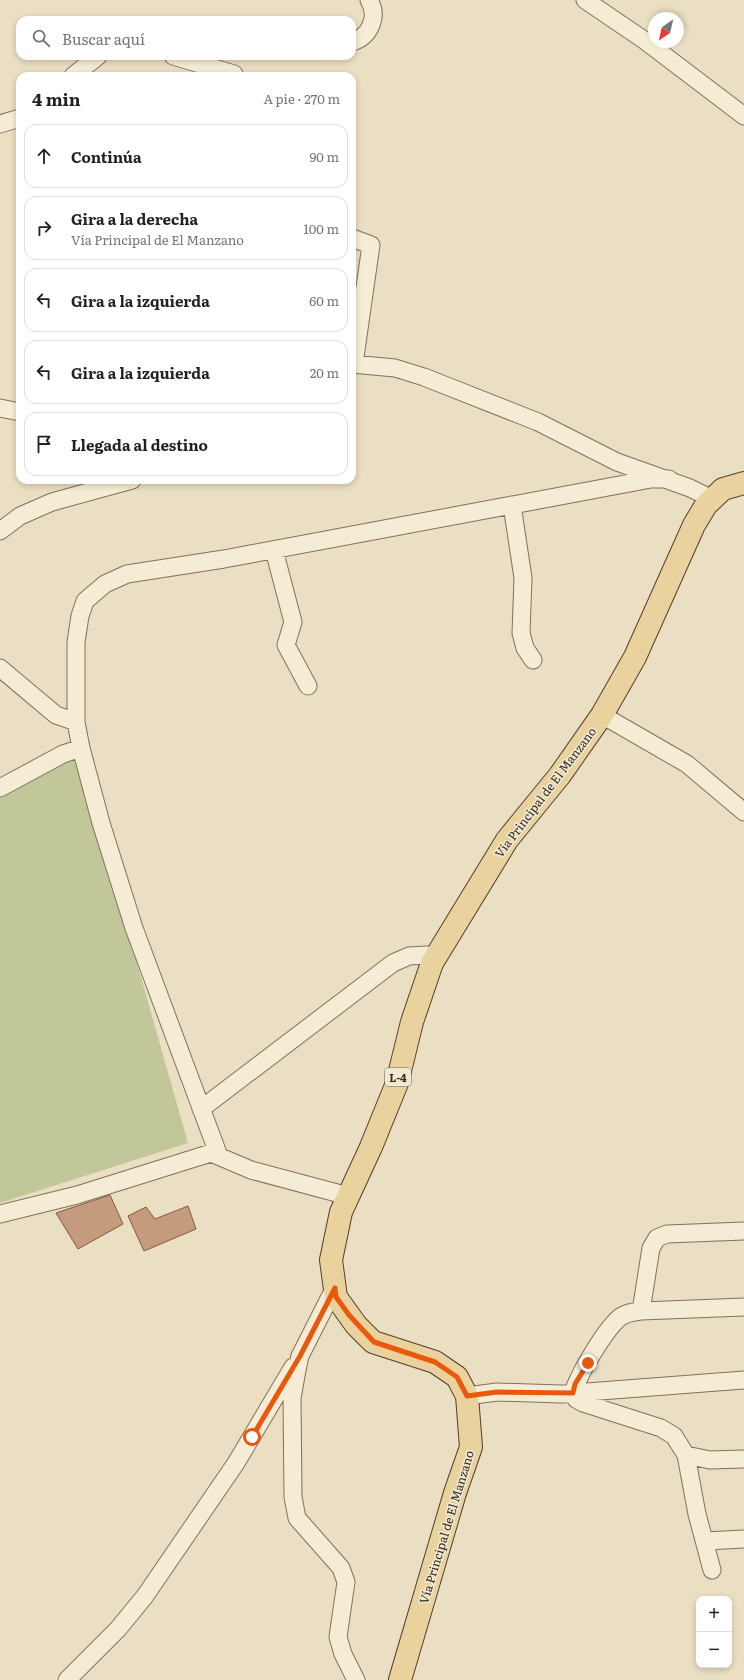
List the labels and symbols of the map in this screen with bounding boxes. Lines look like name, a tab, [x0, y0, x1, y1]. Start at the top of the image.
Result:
north arrow	[648, 12, 684, 48]
street label: Vía Principal de El Manzano	[490, 723, 600, 861]
road number: L-4	[385, 1068, 411, 1086]
route end	[579, 1354, 597, 1372]
route start	[243, 1428, 261, 1446]
street label: Vía Principal de El Manzano	[414, 1448, 478, 1606]

